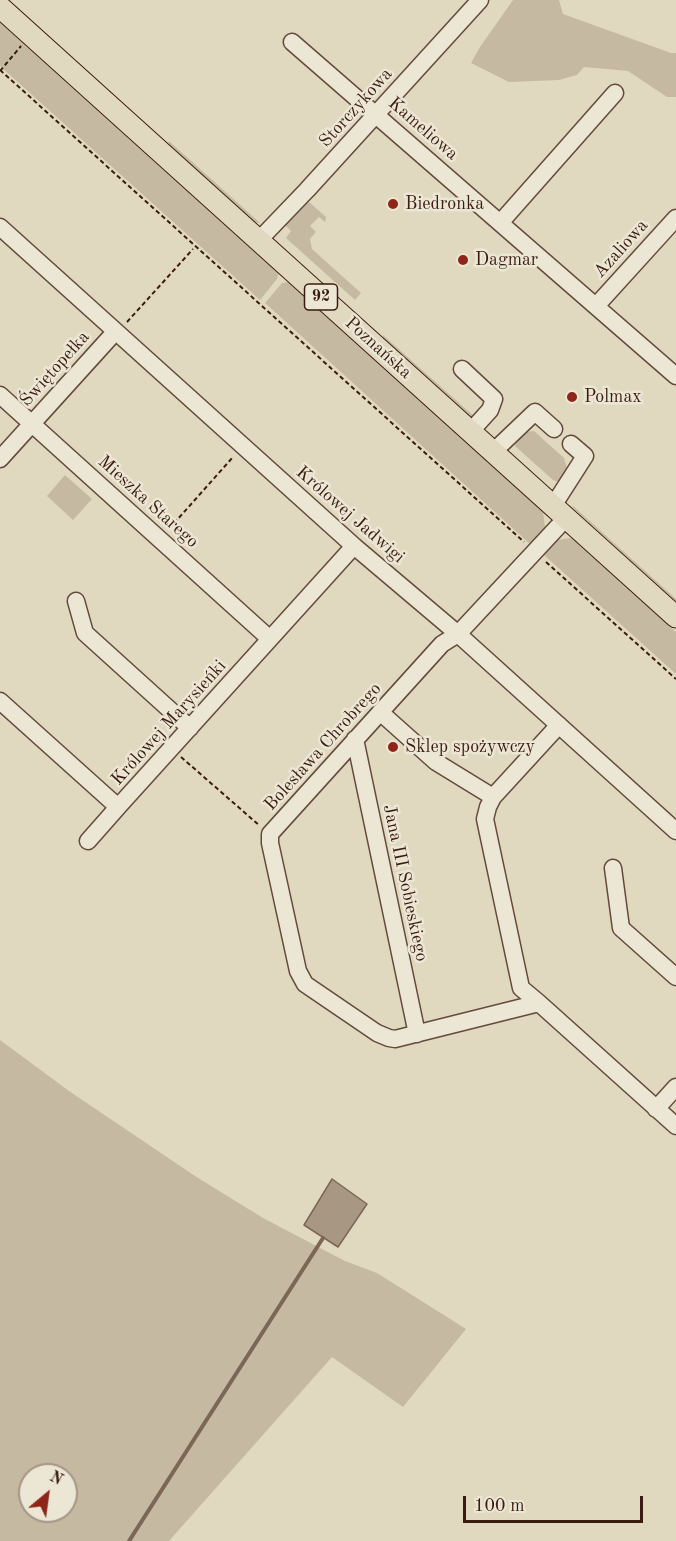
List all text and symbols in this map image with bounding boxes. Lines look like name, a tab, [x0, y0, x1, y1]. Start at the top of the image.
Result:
street label: Storczykowa	[315, 64, 397, 152]
street label: Kameliowa	[384, 93, 462, 165]
place label: Biedronka	[405, 193, 484, 215]
marker: Biedronka	[386, 197, 400, 211]
street label: Azaliowa	[589, 215, 653, 283]
place label: Dagmar	[475, 249, 538, 271]
marker: Dagmar	[456, 253, 470, 267]
road number: 92	[304, 284, 338, 310]
street label: Poznańska	[340, 312, 416, 384]
street label: Świętopełka	[15, 327, 95, 411]
place label: Polmax	[584, 386, 642, 408]
marker: Polmax	[565, 390, 579, 404]
street label: Mieszka Starego	[93, 451, 203, 553]
street label: Królowej Jadwigi	[291, 462, 409, 568]
street label: Królowej Marysieńki	[107, 656, 231, 790]
street label: Bolesława Chrobrego	[260, 679, 386, 815]
place label: Sklep spożywczy	[405, 736, 535, 758]
marker: Sklep spożywczy	[386, 740, 400, 754]
street label: Jana III Sobieskiego	[378, 803, 432, 963]
north arrow	[18, 1463, 78, 1523]
text: N	[47, 1469, 65, 1489]
scale bar	[466, 1484, 646, 1522]
text: 100 m	[474, 1497, 525, 1515]

